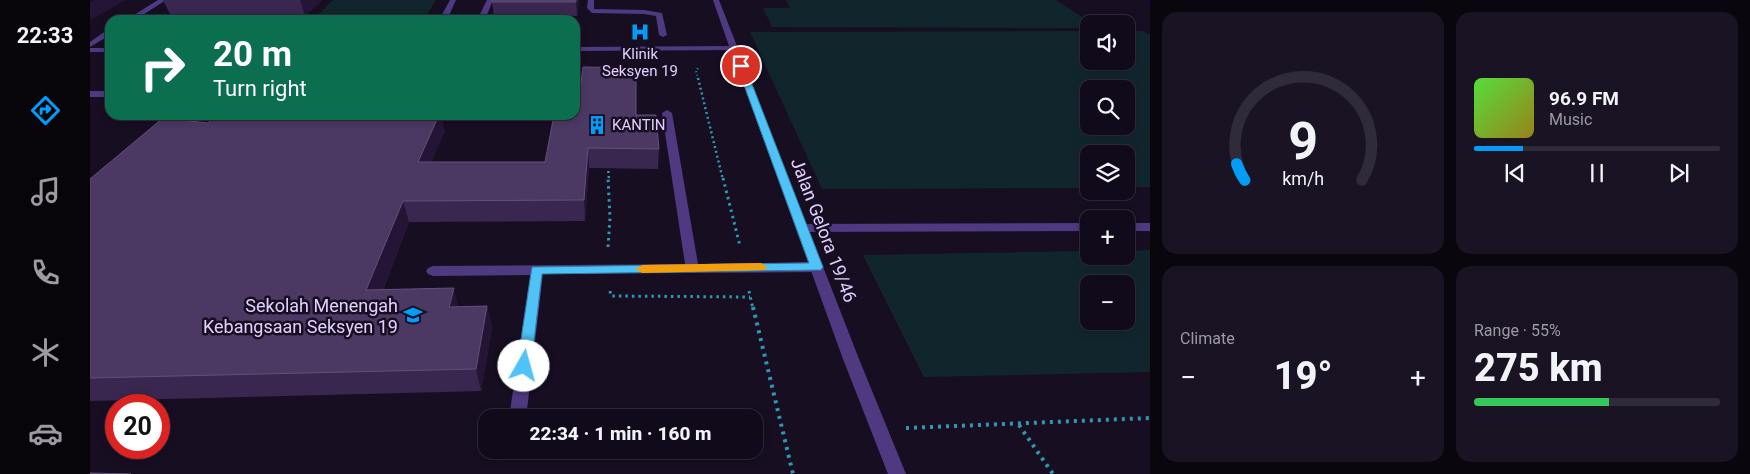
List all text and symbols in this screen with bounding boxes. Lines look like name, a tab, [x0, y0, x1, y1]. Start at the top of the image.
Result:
map controls	[1080, 15, 1135, 330]
button: sound	[1080, 15, 1135, 70]
hospital icon: Klinik Seksyen 19	[629, 21, 651, 43]
text: 22:33	[17, 23, 73, 48]
text: 20 m	[213, 34, 292, 75]
icon: right	[130, 35, 195, 100]
place label: Klinik Seksyen 19	[602, 45, 678, 80]
pin	[720, 45, 762, 87]
icon: arrive	[727, 52, 755, 80]
text: Turn right	[213, 76, 307, 101]
button: search	[1080, 80, 1135, 135]
text: 96.9 FM	[1549, 87, 1619, 110]
icon: directions	[28, 93, 63, 128]
text: Music	[1549, 110, 1592, 129]
text: 9	[1288, 111, 1318, 172]
building icon: KANTIN	[586, 114, 608, 136]
place label: KANTIN	[612, 116, 665, 134]
button: layers	[1080, 145, 1135, 200]
street label: Jalan Gelora 19/46	[787, 155, 861, 305]
icon: previous	[1501, 159, 1529, 187]
icon: pause	[1583, 159, 1611, 187]
icon: next	[1665, 159, 1693, 187]
text: km/h	[1282, 168, 1324, 189]
icon: music	[28, 174, 63, 209]
button: +	[1080, 210, 1135, 265]
icon: phone	[28, 255, 63, 290]
button: −	[1080, 275, 1135, 330]
place label: Sekolah Menengah Kebangsaan Seksyen 19	[203, 295, 398, 337]
school or university icon: Sekolah Menengah Kebangsaan Seksyen 19	[402, 304, 424, 326]
text: Range · 55%	[1474, 321, 1561, 340]
text: Climate	[1180, 329, 1235, 348]
icon: climate	[28, 335, 63, 370]
position arrow	[497, 339, 549, 391]
text: 275 km	[1474, 346, 1603, 390]
text: 19°	[1274, 354, 1332, 398]
text: −	[1180, 361, 1196, 394]
text: +	[1410, 361, 1426, 394]
speed limit sign: 20	[105, 394, 170, 459]
icon: car	[28, 416, 63, 451]
text: 22:34 · 1 min · 160 m	[529, 422, 712, 445]

